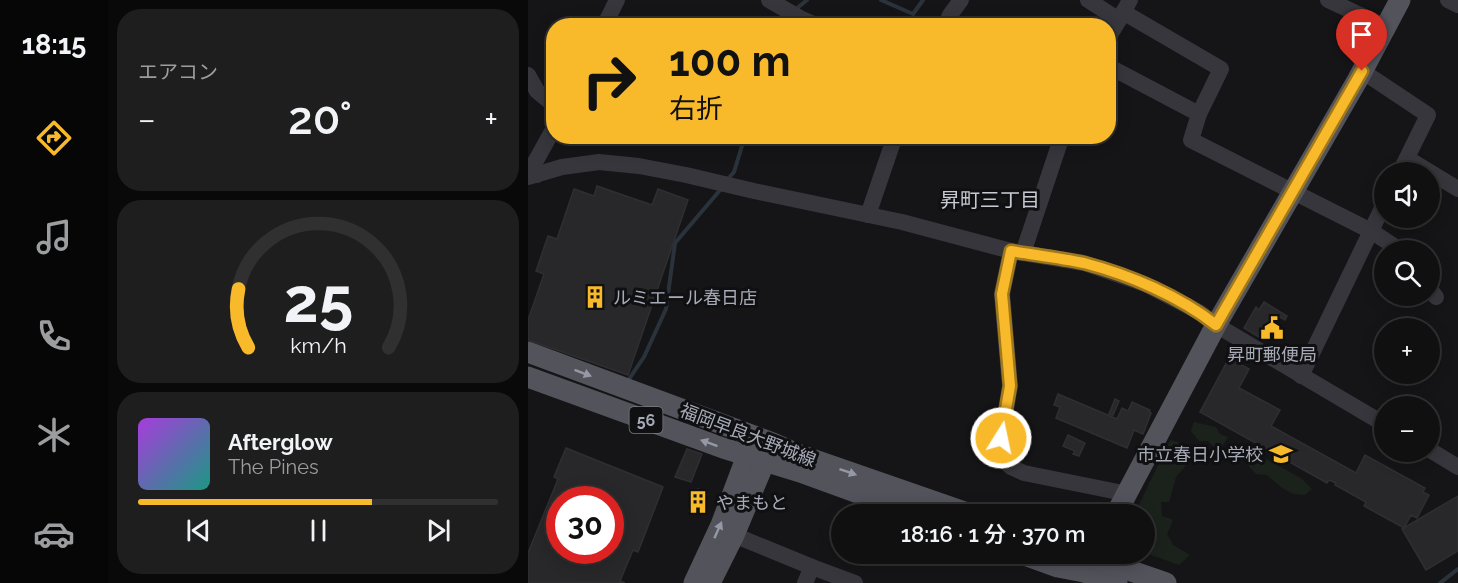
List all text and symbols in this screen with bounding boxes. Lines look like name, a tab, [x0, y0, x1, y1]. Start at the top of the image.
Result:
pin	[1336, 9, 1387, 71]
icon: arrive	[1345, 18, 1378, 51]
text: 18:15	[22, 29, 86, 60]
text: 100 m	[669, 37, 791, 86]
icon: right	[570, 42, 648, 120]
text: エアコン	[138, 60, 218, 84]
text: 20°	[288, 92, 352, 145]
text: 右折	[669, 93, 723, 124]
text: −	[138, 100, 156, 139]
text: +	[484, 100, 498, 139]
icon: directions	[33, 117, 75, 159]
map controls	[1374, 162, 1440, 462]
button: sound	[1374, 162, 1440, 228]
district label: 昇町三丁目	[940, 188, 1040, 212]
icon: music	[33, 216, 75, 258]
button: search	[1374, 240, 1440, 306]
text: 25	[283, 264, 353, 338]
building icon: ルミエール春日店	[582, 284, 608, 310]
place label: ルミエール春日店	[613, 287, 757, 308]
icon: phone	[33, 315, 75, 357]
public building icon: 昇町郵便局	[1259, 315, 1285, 341]
button: +	[1374, 318, 1440, 384]
text: km/h	[290, 334, 346, 359]
place label: 昇町郵便局	[1227, 344, 1317, 365]
one-way arrow	[574, 369, 592, 378]
button: −	[1374, 396, 1440, 462]
street label: 福岡早良大野城線	[677, 399, 819, 471]
position arrow	[969, 406, 1033, 470]
road number: 56	[630, 407, 662, 433]
icon: climate	[33, 414, 75, 456]
text: Afterglow	[228, 429, 333, 455]
one-way arrow	[700, 438, 718, 448]
school or university icon: 市立春日小学校	[1268, 441, 1294, 467]
place label: 市立春日小学校	[1137, 444, 1263, 465]
text: The Pines	[228, 455, 319, 479]
one-way arrow	[839, 467, 857, 477]
speed limit sign: 30	[546, 486, 624, 564]
building icon: やまもと	[685, 489, 711, 515]
place label: やまもと	[716, 492, 788, 513]
icon: car	[33, 513, 75, 555]
icon: previous	[182, 514, 215, 547]
icon: pause	[302, 514, 335, 547]
icon: next	[422, 514, 455, 547]
one-way arrow	[713, 520, 723, 538]
text: 18:16 · 1 分 · 370 m	[901, 521, 1085, 547]

